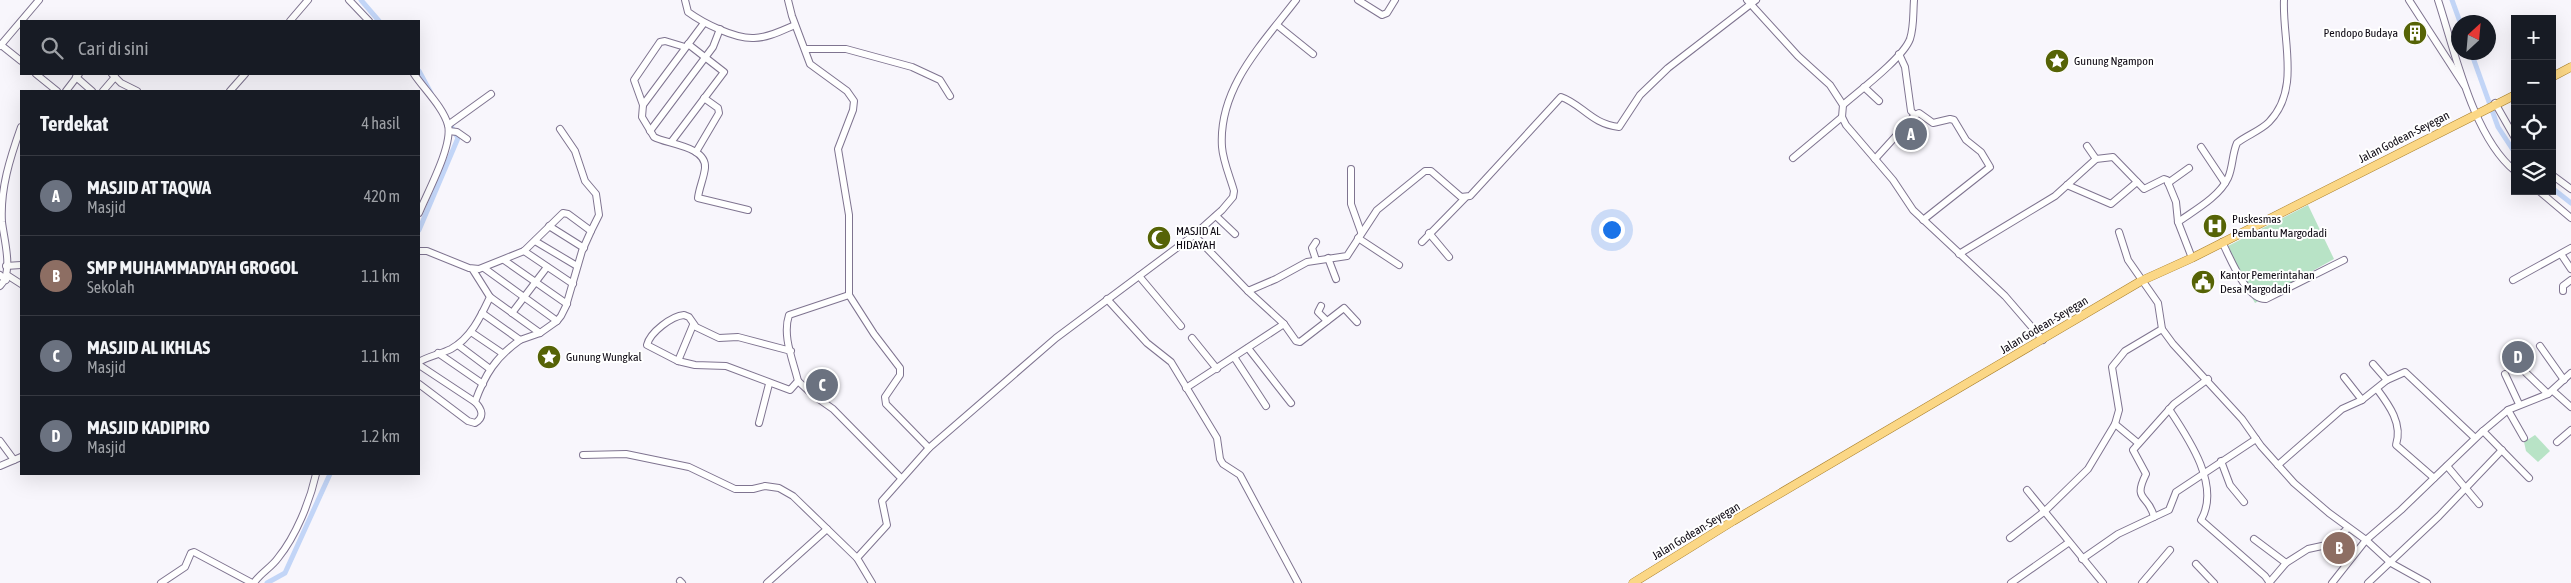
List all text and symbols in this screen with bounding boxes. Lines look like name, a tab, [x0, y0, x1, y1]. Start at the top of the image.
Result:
north arrow	[2451, 15, 2496, 60]
map controls	[2511, 15, 2556, 195]
button: +	[2511, 15, 2556, 60]
search box	[20, 20, 420, 75]
building icon: Pendopo Budaya	[2402, 20, 2428, 46]
place label: Pendopo Budaya	[2324, 26, 2398, 40]
icon: search	[38, 34, 66, 62]
text: Cari di sini	[78, 37, 149, 59]
place icon: Gunung Ngampon	[2044, 48, 2070, 74]
place label: Gunung Ngampon	[2074, 54, 2154, 68]
button: −	[2511, 60, 2556, 105]
button: locate	[2511, 105, 2556, 150]
street label: Jalan Godean-Seyegan	[2356, 108, 2452, 166]
text: Terdekat	[40, 111, 108, 135]
text: 4 hasil	[362, 114, 400, 132]
pin: A	[1895, 115, 1927, 153]
button: layers	[2511, 150, 2556, 195]
text: MASJID AT TAQWA	[87, 176, 211, 198]
text: A	[52, 187, 60, 205]
text: 420 m	[364, 187, 400, 205]
text: Masjid	[87, 198, 126, 216]
place label: Puskesmas Pembantu Margodadi	[2232, 212, 2327, 240]
hospital icon: Puskesmas Pembantu Margodadi	[2202, 213, 2228, 239]
your location	[1599, 217, 1625, 243]
place label: MASJID AL HIDAYAH	[1176, 224, 1221, 252]
mosque icon: MASJID AL HIDAYAH	[1146, 225, 1172, 251]
text: SMP MUHAMMADYAH GROGOL	[87, 256, 298, 278]
text: B	[52, 267, 60, 285]
text: 1.1 km	[361, 267, 400, 285]
place label: Kantor Pemerintahan Desa Margodadi	[2220, 268, 2315, 296]
public building icon: Kantor Pemerintahan Desa Margodadi	[2190, 269, 2216, 295]
text: Sekolah	[87, 278, 135, 296]
street label: Jalan Godean-Seyegan	[1997, 293, 2091, 357]
text: MASJID AL IKHLAS	[87, 336, 210, 358]
pin: D	[2502, 338, 2534, 376]
place icon: Gunung Wungkal	[536, 344, 562, 370]
text: C	[52, 347, 60, 365]
text: 1.1 km	[361, 347, 400, 365]
place label: Gunung Wungkal	[566, 350, 643, 364]
text: Masjid	[87, 358, 126, 376]
pin: C	[806, 366, 838, 404]
text: MASJID KADIPIRO	[87, 416, 210, 438]
text: D	[52, 427, 60, 445]
text: 1.2 km	[361, 427, 400, 445]
text: Masjid	[87, 438, 126, 456]
street label: Jalan Godean-Seyegan	[1649, 499, 1743, 563]
pin: B	[2323, 529, 2355, 567]

